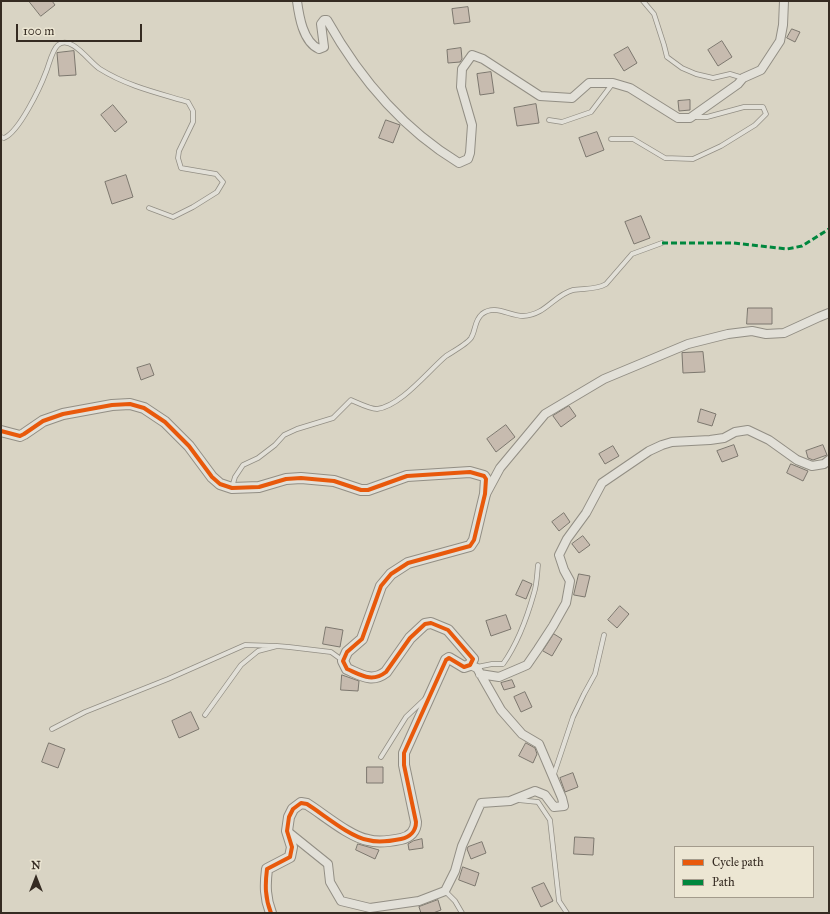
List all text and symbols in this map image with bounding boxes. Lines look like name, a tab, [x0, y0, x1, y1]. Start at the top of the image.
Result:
scale bar	[18, 16, 144, 42]
text: 100 m	[23, 24, 54, 38]
legend	[674, 846, 814, 898]
text: Cycle path	[712, 855, 764, 869]
north arrow	[16, 858, 56, 898]
text: N	[31, 859, 41, 872]
text: Path	[712, 875, 735, 889]

